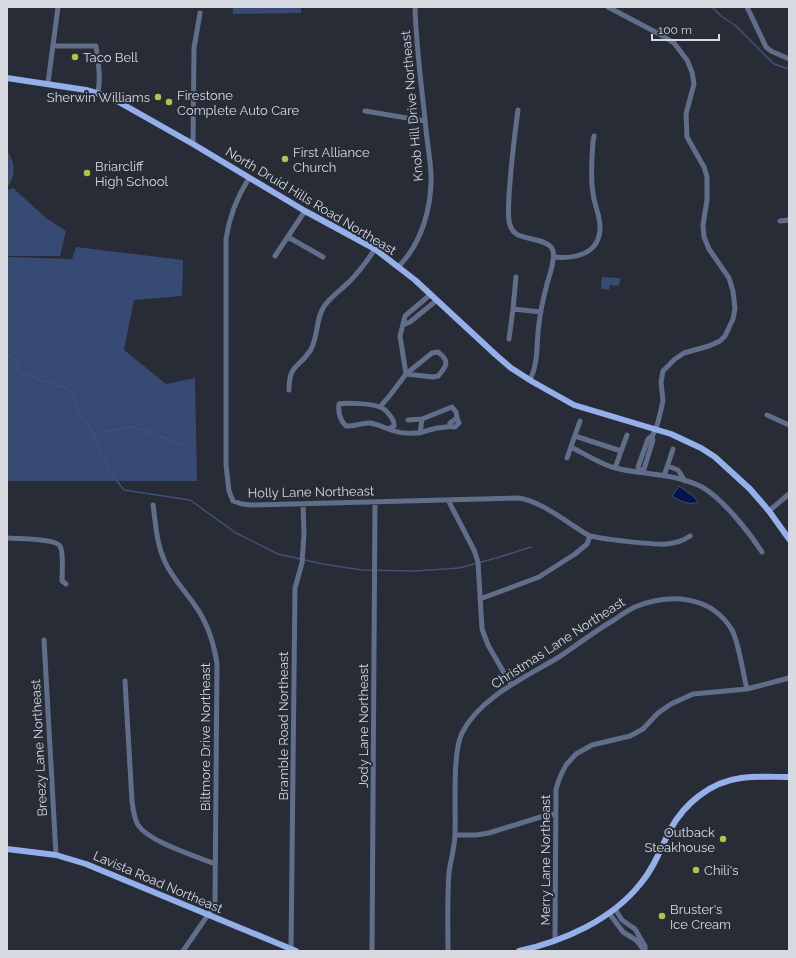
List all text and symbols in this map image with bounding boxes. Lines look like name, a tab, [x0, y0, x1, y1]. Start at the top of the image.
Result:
scale bar	[652, 16, 719, 42]
text: 100 m	[658, 23, 692, 37]
street label: Knob Hill Drive Northeast	[398, 29, 426, 182]
place label: Taco Bell	[83, 50, 139, 65]
marker: Taco Bell	[70, 52, 80, 62]
place label: Firestone Complete Auto Care	[177, 88, 300, 118]
place label: Sherwin Williams	[47, 90, 150, 105]
marker: Sherwin Williams	[153, 92, 163, 102]
marker: Firestone Complete Auto Care	[164, 97, 174, 107]
street label: North Druid Hills Road Northeast	[223, 144, 400, 258]
place label: First Alliance Church	[293, 145, 370, 175]
marker: First Alliance Church	[280, 154, 290, 164]
place label: Briarcliff High School	[95, 159, 168, 189]
marker: Briarcliff High School	[82, 168, 92, 178]
street label: Holly Lane Northeast	[247, 483, 375, 501]
street label: Christmas Lane Northeast	[489, 594, 628, 692]
street label: Bramble Road Northeast	[276, 651, 291, 800]
street label: Biltmore Drive Northeast	[198, 662, 213, 811]
street label: Jody Lane Northeast	[356, 663, 371, 788]
street label: Breezy Lane Northeast	[28, 678, 50, 817]
street label: Merry Lane Northeast	[538, 794, 553, 925]
place label: Outback Steakhouse	[644, 825, 715, 855]
marker: Outback Steakhouse	[718, 834, 728, 844]
street label: Lavista Road Northeast	[91, 848, 226, 916]
place label: Chili's	[704, 863, 738, 878]
marker: Chili's	[691, 865, 701, 875]
place label: Bruster's Ice Cream	[670, 902, 731, 932]
marker: Bruster's Ice Cream	[657, 911, 667, 921]

